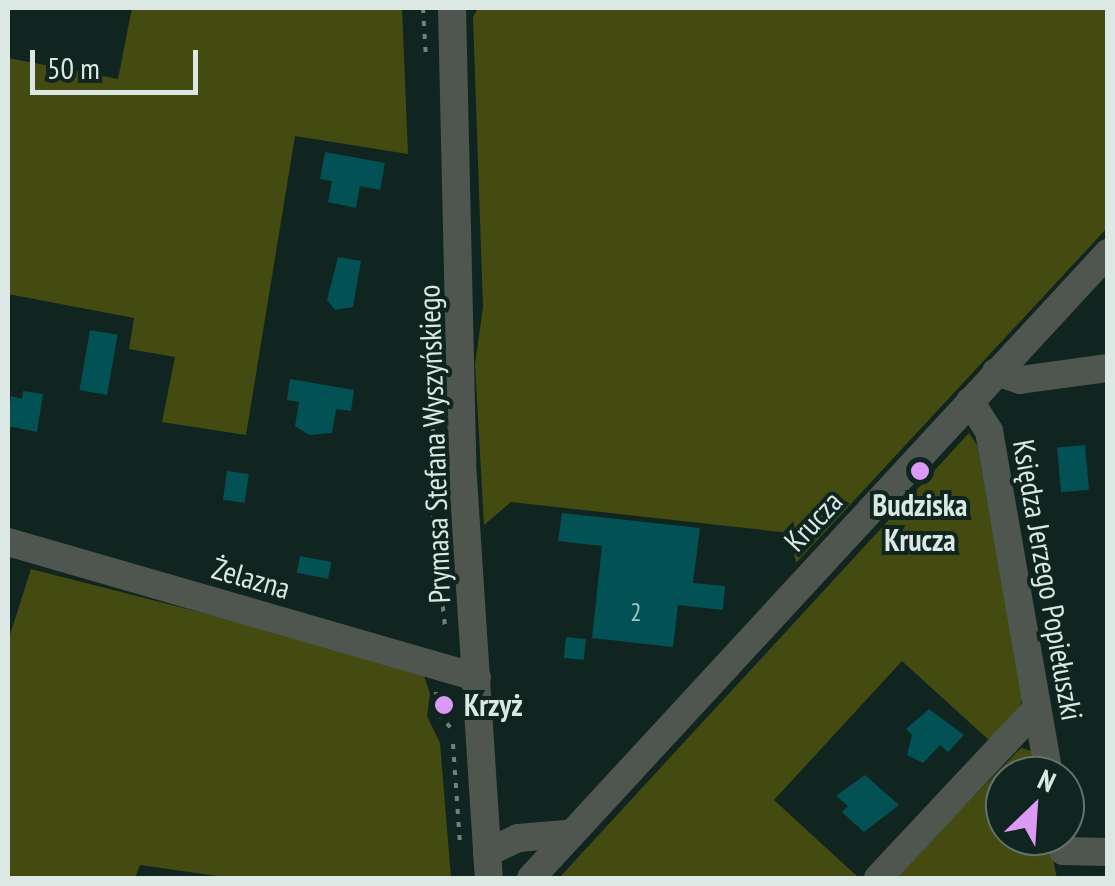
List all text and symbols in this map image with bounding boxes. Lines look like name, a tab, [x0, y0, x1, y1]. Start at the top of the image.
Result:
scale bar	[35, 30, 202, 92]
text: 50 m	[47, 48, 100, 87]
street label: Prymasa Stefana Wyszyńskiego	[410, 284, 458, 604]
street label: Księdza Jerzego Popiełuszki	[1006, 437, 1090, 723]
marker: Budziska Krucza	[909, 460, 931, 482]
street label: Krucza	[776, 484, 850, 558]
place label: Budziska Krucza	[873, 487, 967, 558]
street label: Żelazna	[208, 550, 294, 606]
house number: 2	[630, 597, 642, 627]
place label: Krzyż	[464, 687, 523, 723]
marker: Krzyż	[433, 694, 455, 716]
north arrow	[985, 756, 1085, 856]
text: N	[1032, 760, 1062, 800]

